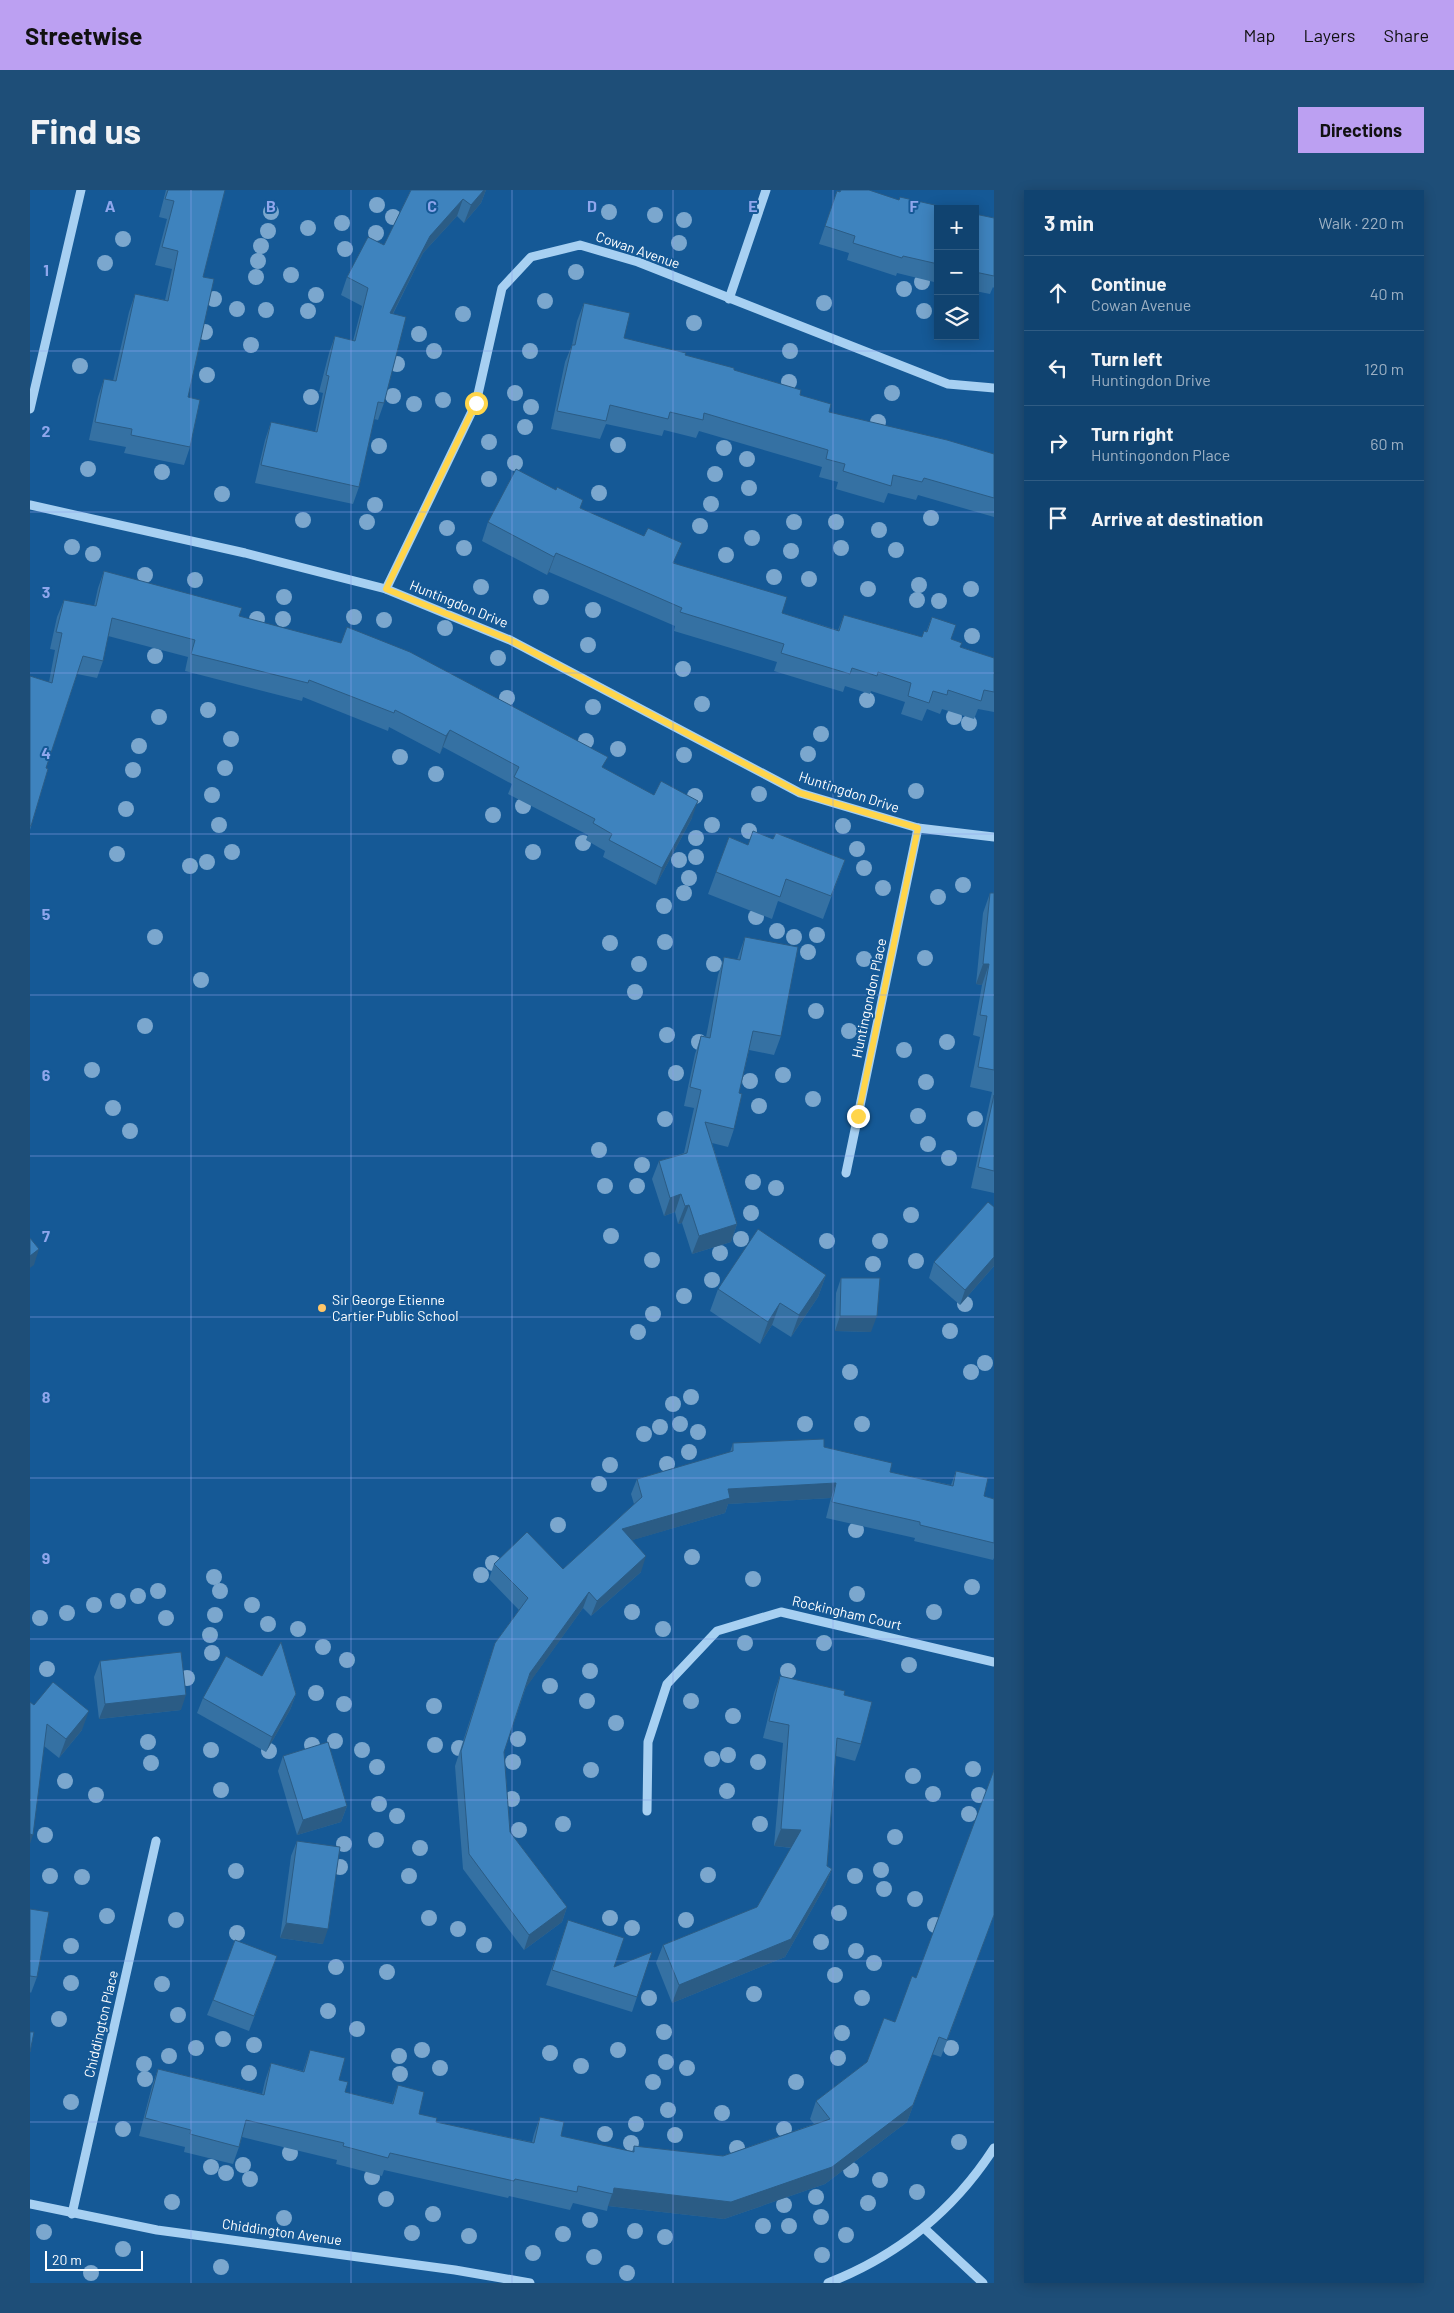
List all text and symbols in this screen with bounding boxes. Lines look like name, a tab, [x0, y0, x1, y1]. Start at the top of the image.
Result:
text: Streetwise	[25, 21, 142, 50]
text: Map	[1243, 24, 1275, 46]
text: Layers	[1303, 24, 1356, 46]
text: Share	[1384, 24, 1429, 46]
button: Directions	[1298, 107, 1424, 153]
text: Find us	[30, 109, 141, 151]
text: A	[105, 196, 116, 215]
text: B	[266, 196, 276, 215]
text: C	[427, 196, 437, 215]
text: D	[587, 196, 597, 215]
text: E	[748, 196, 758, 215]
text: F	[910, 196, 919, 215]
map controls	[934, 205, 979, 340]
button: +	[934, 205, 979, 250]
text: 3 min	[1044, 210, 1094, 235]
text: Walk · 220 m	[1318, 213, 1404, 232]
street label: Cowan Avenue	[594, 227, 682, 272]
button: −	[934, 250, 979, 295]
text: 1	[43, 260, 49, 279]
text: Continue	[1091, 272, 1167, 295]
icon: ahead	[1044, 279, 1072, 307]
text: 40 m	[1370, 284, 1404, 303]
button: layers	[934, 295, 979, 340]
text: Cowan Avenue	[1091, 295, 1191, 314]
text: Turn left	[1091, 347, 1162, 370]
icon: left	[1044, 354, 1072, 382]
text: 120 m	[1364, 359, 1404, 378]
text: Huntingdon Drive	[1091, 370, 1211, 389]
route start	[465, 392, 488, 415]
text: 2	[42, 421, 51, 440]
text: Turn right	[1091, 422, 1173, 445]
icon: right	[1044, 429, 1072, 457]
text: 60 m	[1370, 434, 1404, 453]
text: Huntingondon Place	[1091, 445, 1230, 464]
icon: arrive	[1044, 504, 1072, 532]
text: Arrive at destination	[1091, 507, 1263, 530]
street label: Huntingdon Drive	[407, 576, 511, 631]
text: 3	[42, 582, 50, 601]
text: 4	[41, 743, 51, 762]
street label: Huntingdon Drive	[797, 767, 902, 816]
text: 5	[42, 904, 51, 923]
street label: Huntingondon Place	[848, 936, 890, 1059]
text: 6	[42, 1065, 51, 1084]
route end	[847, 1105, 870, 1128]
text: 7	[42, 1226, 50, 1245]
place label: Sir George Etienne Cartier Public School	[332, 1291, 459, 1324]
marker: Sir George Etienne Cartier Public School	[316, 1302, 328, 1314]
text: 8	[42, 1387, 51, 1406]
text: 9	[42, 1548, 50, 1567]
street label: Rockingham Court	[791, 1592, 904, 1633]
street label: Chiddington Place	[80, 1969, 121, 2079]
street label: Chiddington Avenue	[221, 2215, 343, 2248]
scale bar	[45, 2248, 142, 2271]
text: 20 m	[52, 2251, 82, 2268]

